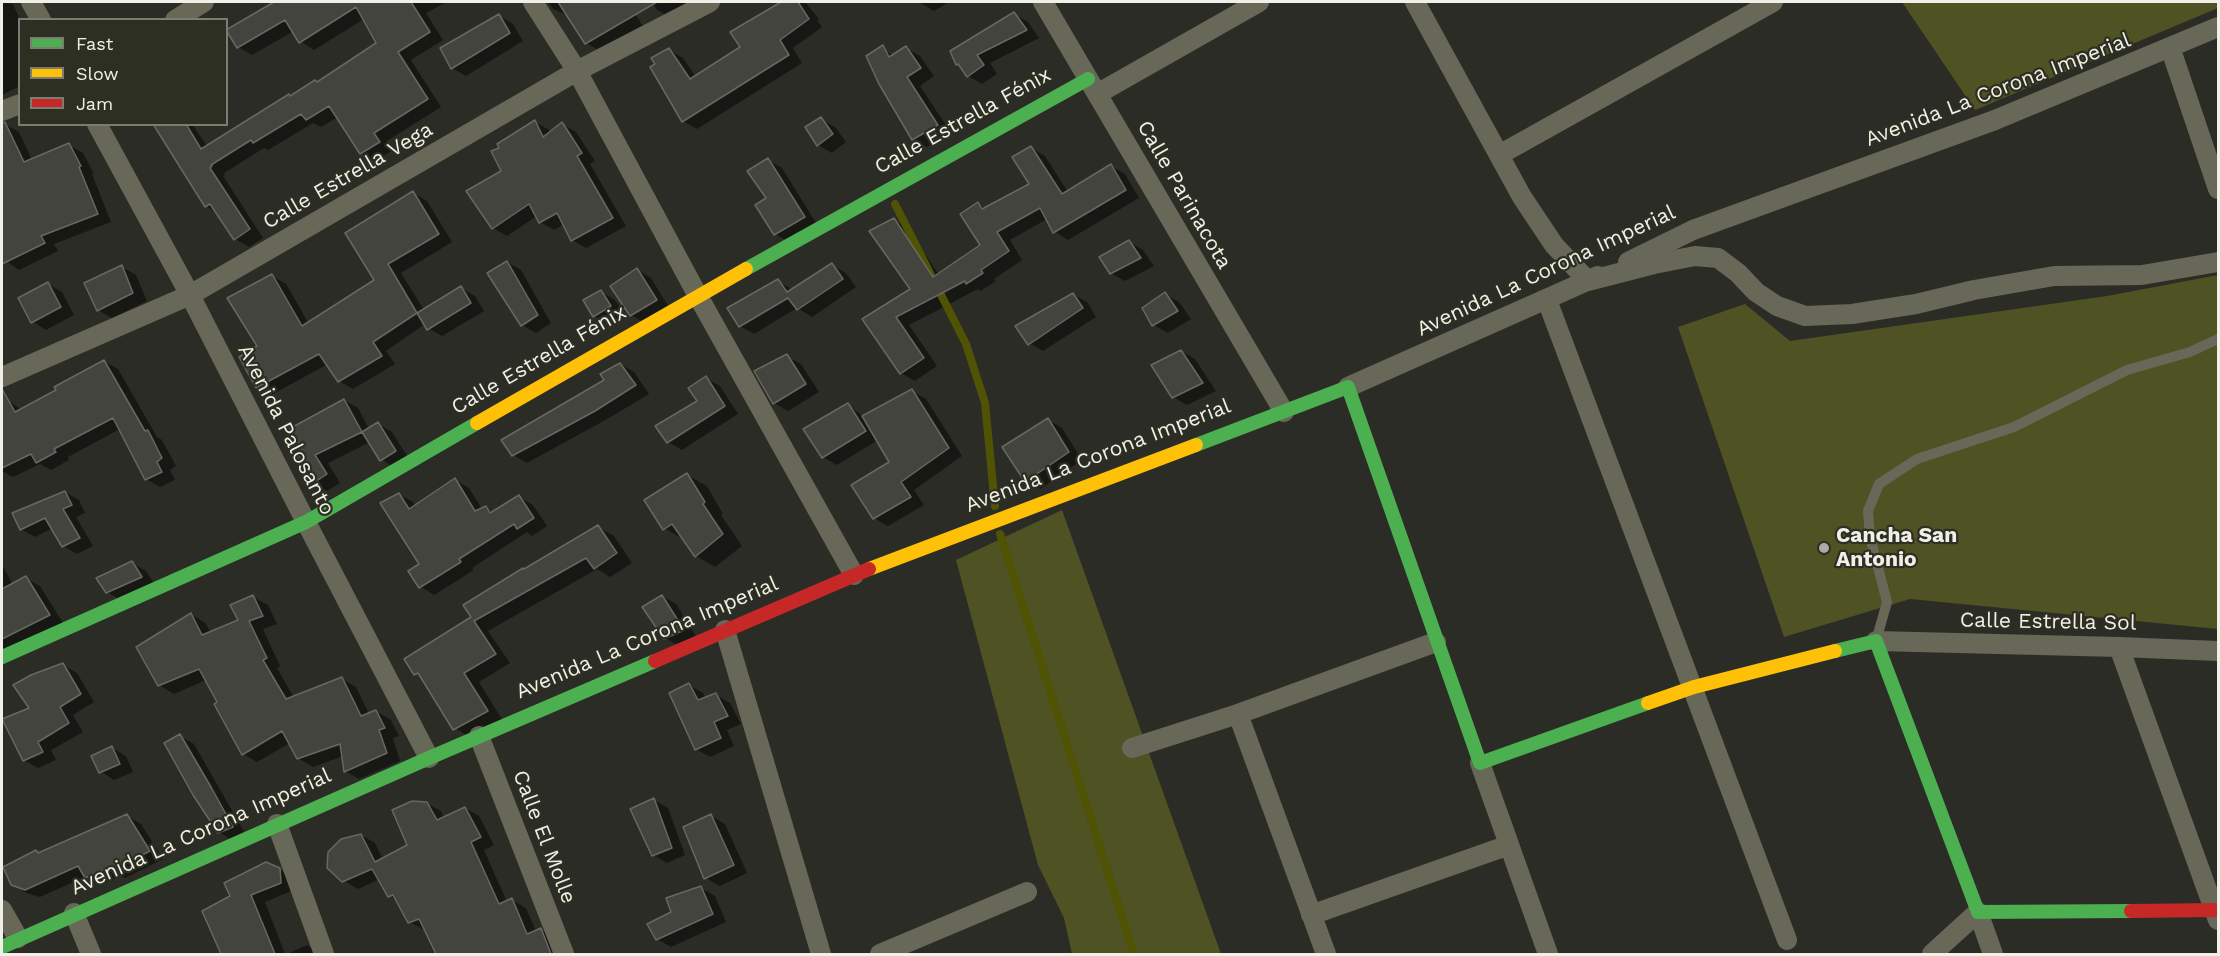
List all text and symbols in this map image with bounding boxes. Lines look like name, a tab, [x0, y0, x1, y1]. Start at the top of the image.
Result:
legend	[18, 18, 228, 126]
street label: Avenida La Corona Imperial	[1862, 28, 2134, 152]
text: Fast	[76, 33, 113, 54]
street label: Calle Estrella Fénix	[871, 62, 1055, 180]
text: Slow	[76, 63, 119, 84]
text: Jam	[76, 93, 113, 114]
street label: Calle Parinacota	[1131, 116, 1237, 274]
street label: Calle Estrella Vega	[259, 117, 437, 235]
street label: Avenida La Corona Imperial	[1413, 200, 1679, 342]
street label: Calle Estrella Fénix	[447, 300, 631, 420]
street label: Avenida Palosanto	[232, 341, 340, 519]
street label: Avenida La Corona Imperial	[962, 394, 1234, 518]
place label: Cancha San Antonio	[1836, 523, 1957, 573]
marker: Cancha San Antonio	[1817, 541, 1831, 555]
street label: Avenida La Corona Imperial	[512, 571, 782, 705]
street label: Calle Estrella Sol	[1960, 608, 2136, 636]
street label: Avenida La Corona Imperial	[67, 763, 335, 901]
street label: Calle El Molle	[507, 767, 581, 907]

